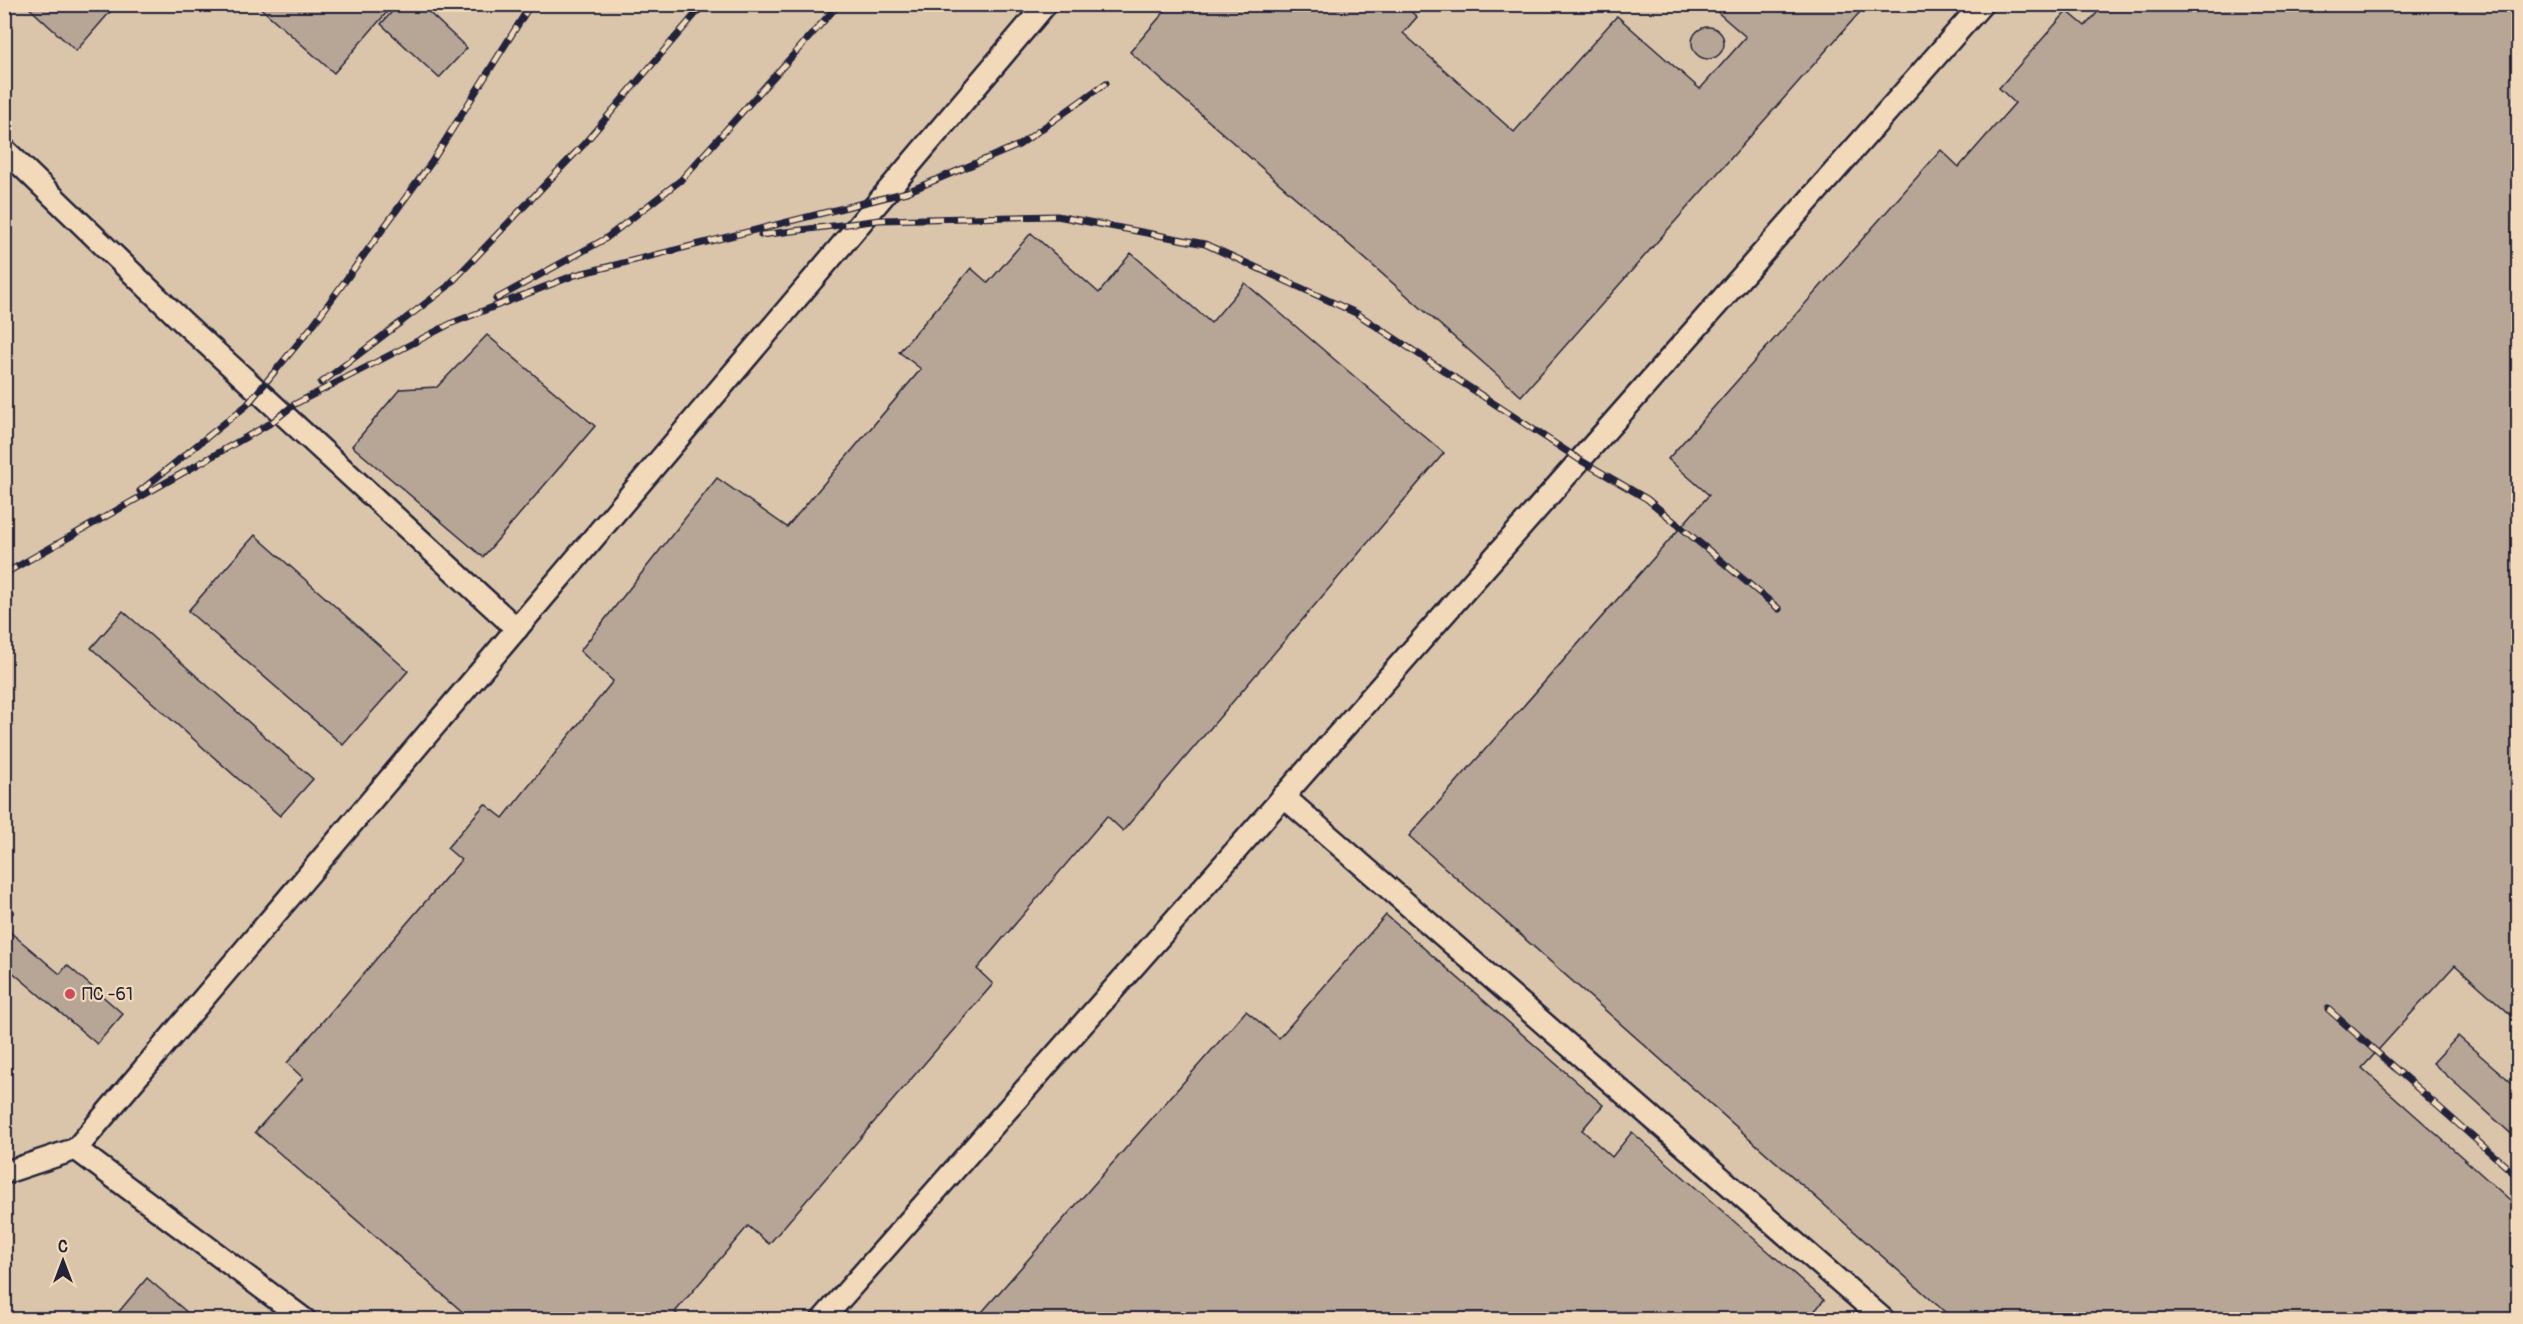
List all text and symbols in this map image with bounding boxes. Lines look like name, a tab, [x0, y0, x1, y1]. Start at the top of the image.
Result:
place label: ПС -61	[82, 983, 133, 1006]
marker: ПС -61	[63, 987, 77, 1001]
north arrow	[33, 1231, 93, 1291]
text: С	[58, 1237, 68, 1257]

